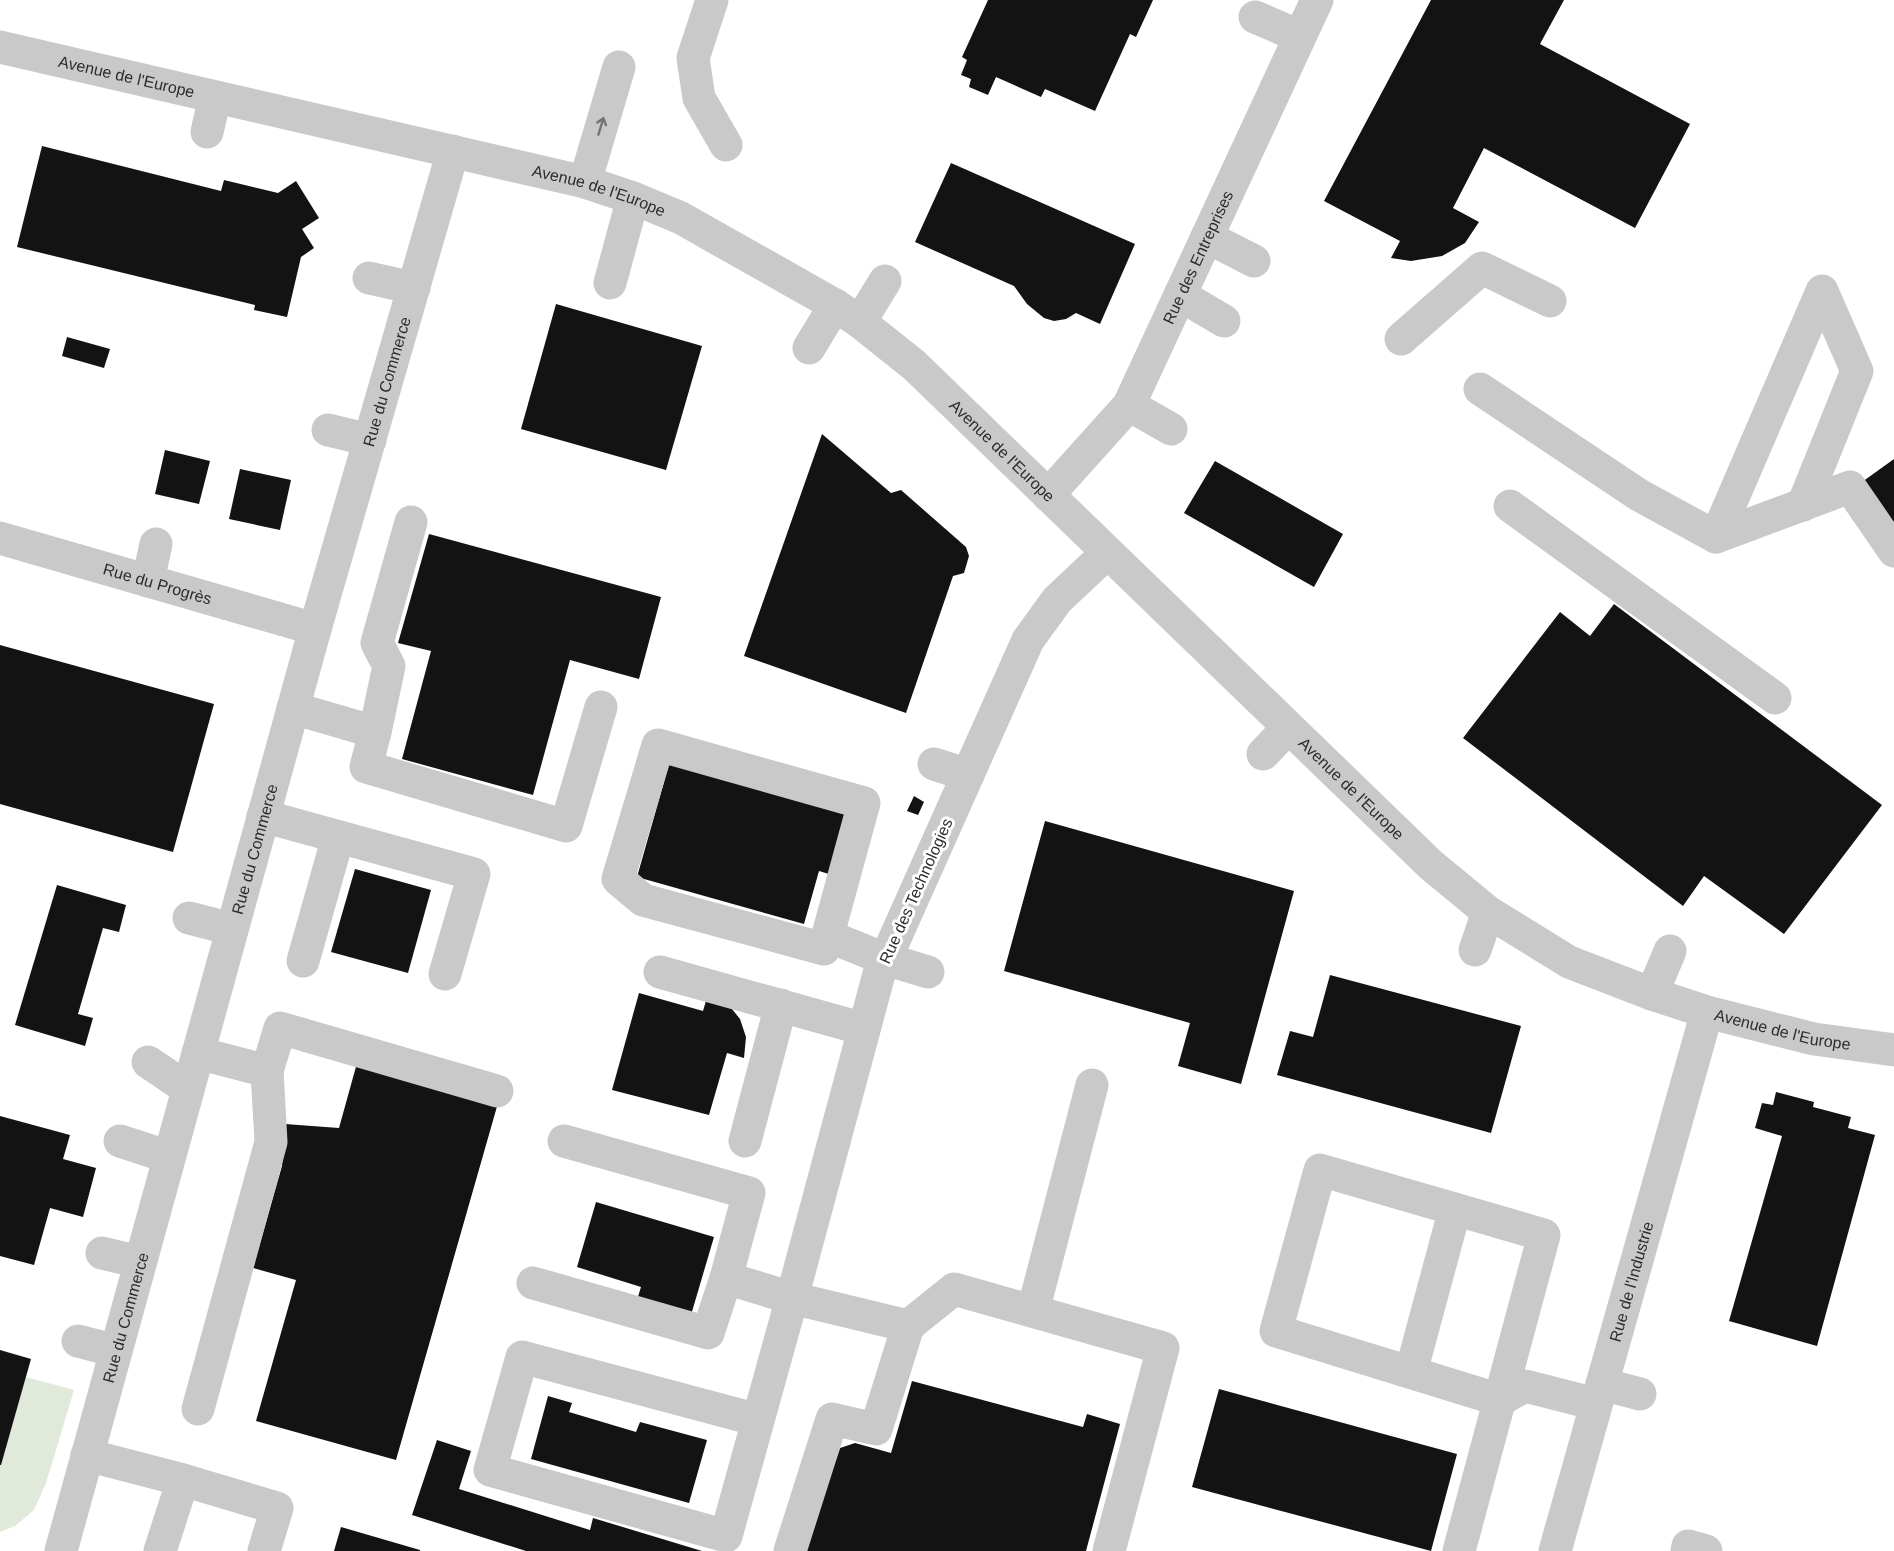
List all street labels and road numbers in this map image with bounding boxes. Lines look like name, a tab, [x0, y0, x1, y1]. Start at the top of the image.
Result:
street label: Avenue de l'Europe	[57, 52, 196, 100]
street label: Avenue de l'Europe	[531, 162, 668, 219]
street label: Rue des Entreprises	[1159, 188, 1236, 327]
street label: Rue du Commerce	[360, 314, 413, 448]
street label: Avenue de l'Europe	[946, 396, 1058, 505]
street label: Rue du Progrès	[101, 560, 214, 607]
street label: Avenue de l'Europe	[1296, 734, 1408, 843]
street label: Rue du Commerce	[228, 782, 280, 916]
street label: Rue des Technologies	[876, 816, 956, 966]
street label: Avenue de l'Europe	[1713, 1006, 1852, 1052]
street label: Rue de l'Industrie	[1606, 1219, 1656, 1344]
street label: Rue du Commerce	[99, 1251, 151, 1385]

